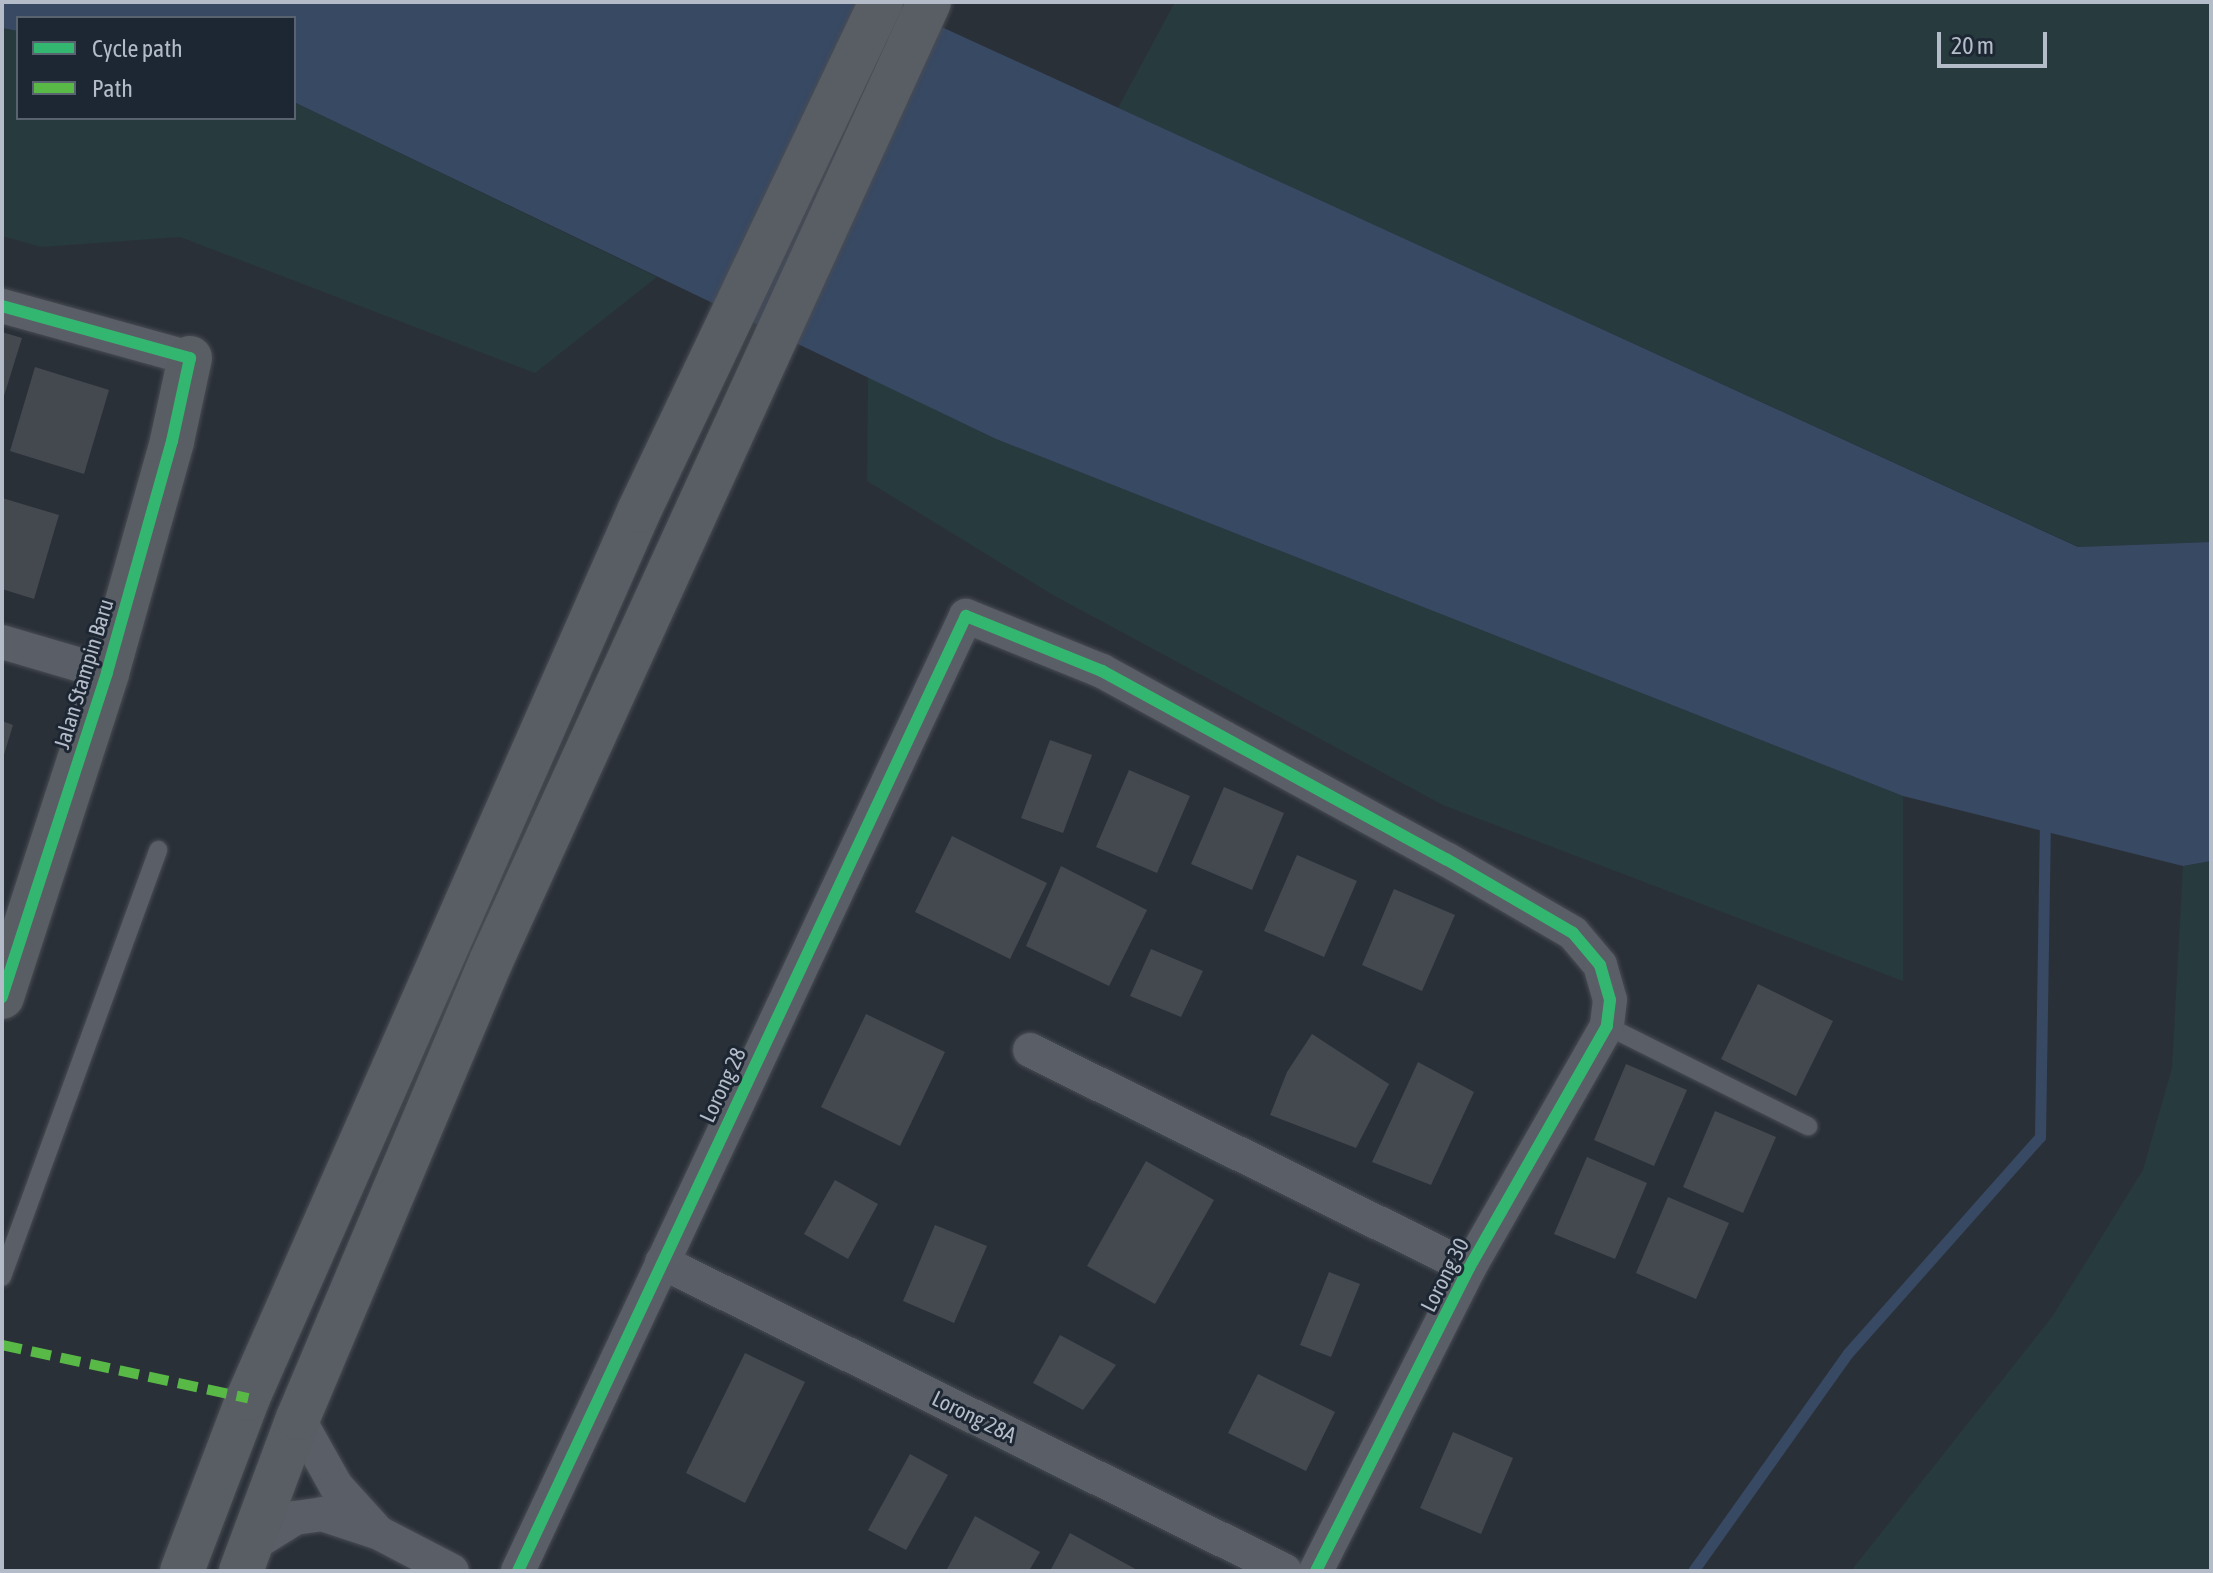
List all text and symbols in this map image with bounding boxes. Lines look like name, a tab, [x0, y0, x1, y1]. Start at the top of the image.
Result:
legend	[16, 16, 296, 120]
scale bar	[1941, 16, 2051, 66]
text: 20 m	[1951, 32, 1994, 59]
text: Cycle path	[92, 35, 183, 62]
text: Path	[92, 75, 133, 102]
street label: Jalan Stampin Baru	[49, 596, 119, 752]
street label: Lorong 28	[694, 1043, 752, 1127]
street label: Lorong 30	[1415, 1234, 1475, 1316]
street label: Lorong 28A	[928, 1385, 1020, 1449]

